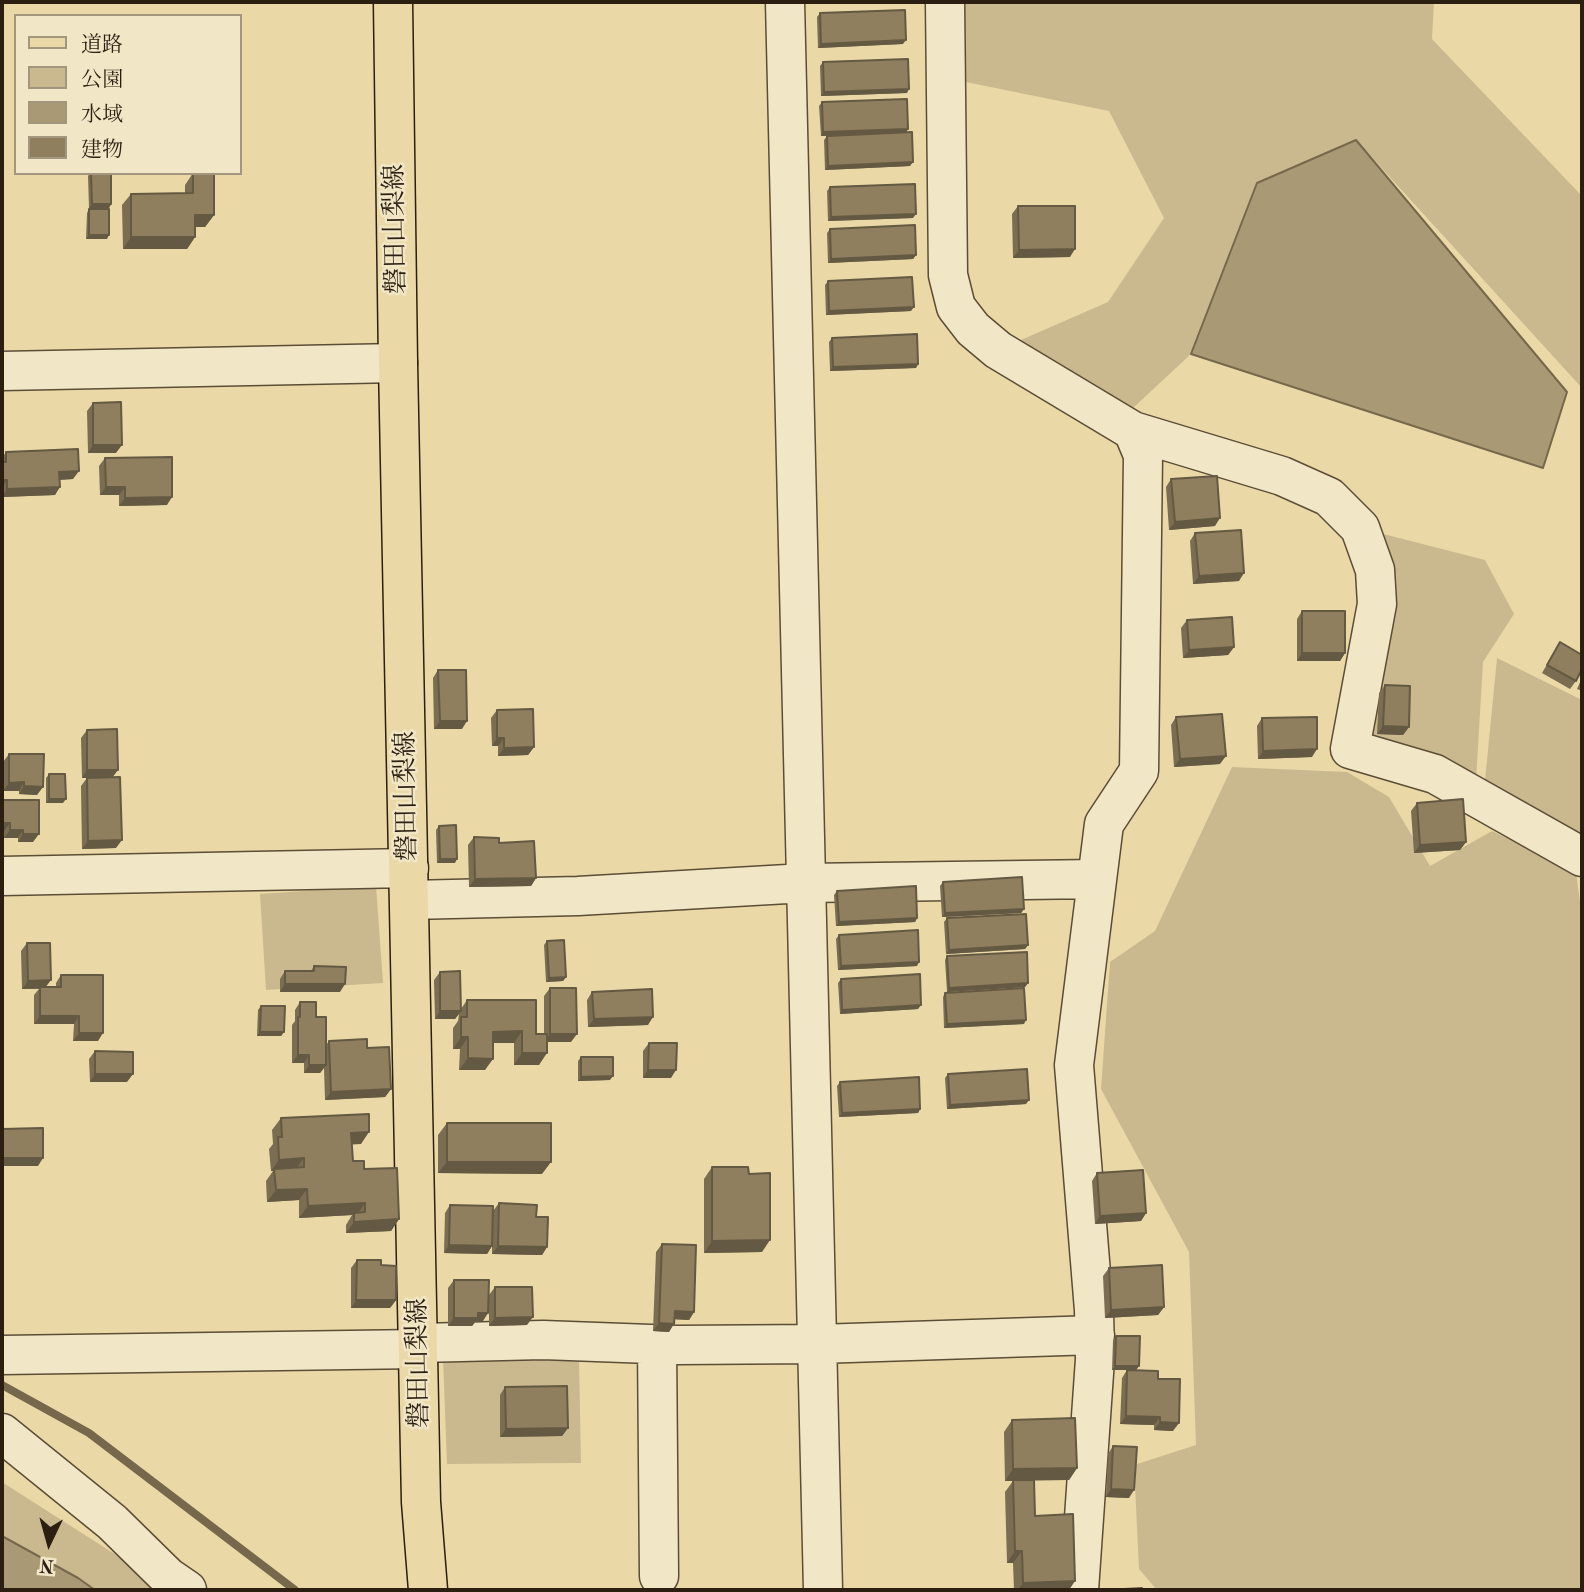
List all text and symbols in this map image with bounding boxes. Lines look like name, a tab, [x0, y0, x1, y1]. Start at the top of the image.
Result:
legend	[14, 14, 242, 175]
text: 道路	[81, 35, 123, 56]
text: 公園	[81, 70, 123, 91]
text: 水域	[81, 105, 123, 126]
text: 建物	[81, 140, 123, 161]
street label: 磐田山梨線	[379, 164, 413, 294]
street label: 磐田山梨線	[390, 731, 424, 861]
street label: 磐田山梨線	[402, 1298, 436, 1428]
north arrow	[14, 1508, 84, 1578]
text: N	[39, 1554, 55, 1575]

